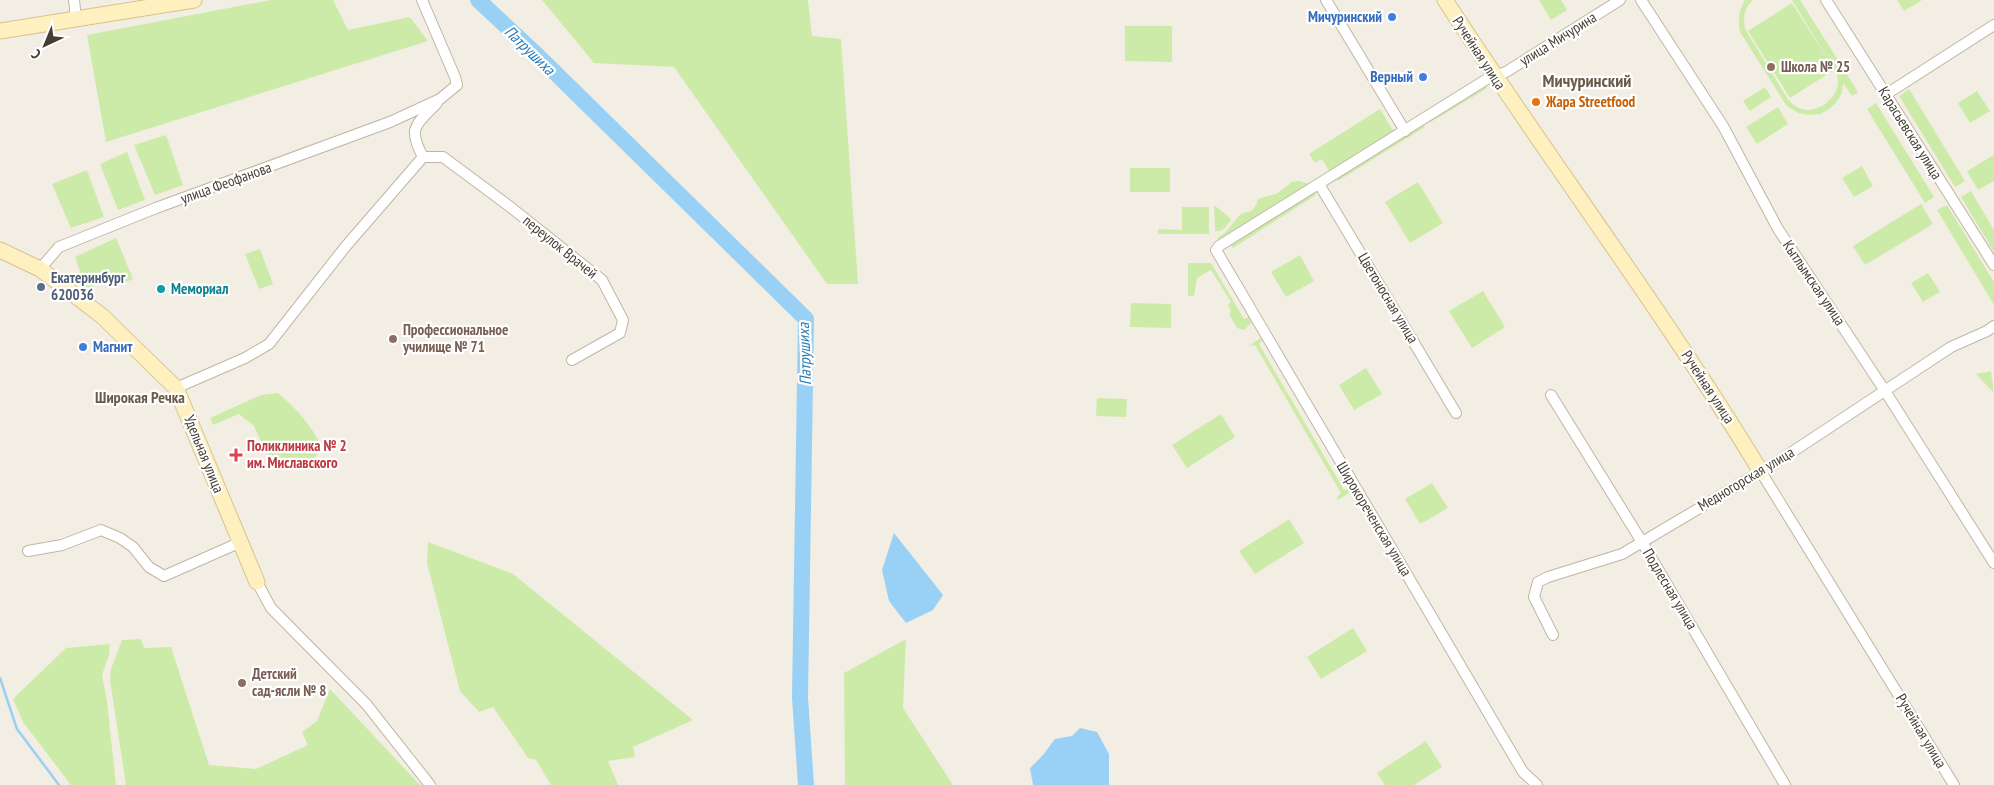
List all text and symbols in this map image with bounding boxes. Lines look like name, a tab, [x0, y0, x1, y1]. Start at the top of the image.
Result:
place label: Мичуринский	[1308, 7, 1382, 26]
street label: улица Мичурина	[1516, 7, 1600, 70]
marker: Мичуринский	[1386, 11, 1398, 23]
street label: Ручейная улица	[1449, 13, 1510, 93]
north arrow	[20, 20, 70, 70]
water label: Патрушиха	[501, 21, 560, 80]
text: С	[27, 45, 45, 63]
place label: Школа № 25	[1781, 57, 1850, 76]
marker: Школа № 25	[1765, 61, 1777, 73]
place label: Верный	[1370, 67, 1413, 86]
district label: Мичуринский	[1543, 69, 1631, 92]
marker: Верный	[1417, 71, 1429, 83]
street label: Карасьевская улица	[1874, 83, 1947, 183]
place label: Жара Streetfood	[1545, 92, 1636, 111]
marker: Жара Streetfood	[1530, 96, 1542, 108]
street label: улица Феофанова	[178, 157, 274, 208]
street label: переулок Врачей	[519, 211, 601, 282]
street label: Кытлымская улица	[1779, 236, 1850, 329]
street label: Цветоносная улица	[1354, 249, 1423, 346]
place label: Екатеринбург 620036	[51, 268, 126, 304]
place label: Мемориал	[171, 279, 229, 298]
marker: Екатеринбург 620036	[35, 281, 47, 293]
marker: Мемориал	[155, 283, 167, 295]
place label: Профессиональное училище № 71	[402, 320, 508, 356]
water label: Патрушиха	[793, 321, 815, 385]
marker: Профессиональное училище № 71	[387, 333, 399, 345]
place label: Магнит	[93, 337, 133, 356]
marker: Магнит	[77, 341, 89, 353]
street label: Ручейная улица	[1678, 347, 1739, 427]
district label: Широкая Речка	[95, 387, 185, 407]
street label: Удельная улица	[180, 412, 229, 495]
place label: Поликлиника № 2 им. Миславского	[247, 436, 347, 472]
street label: Медногорская улица	[1694, 442, 1797, 515]
marker: Поликлиника № 2 им. Миславского	[229, 448, 243, 462]
street label: Широкореченская улица	[1333, 458, 1416, 580]
street label: Подлесная улица	[1639, 545, 1702, 633]
place label: Детский сад-ясли № 8	[252, 664, 326, 700]
marker: Детский сад-ясли № 8	[236, 677, 248, 689]
street label: Ручейная улица	[1892, 690, 1951, 771]

